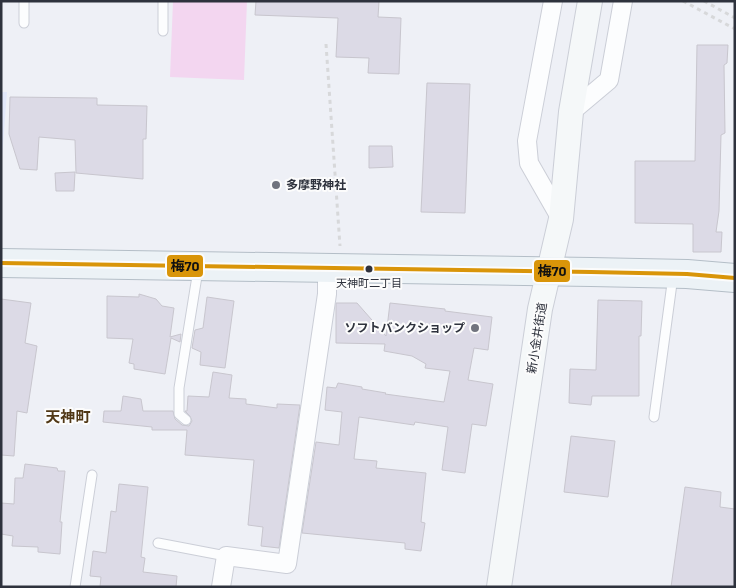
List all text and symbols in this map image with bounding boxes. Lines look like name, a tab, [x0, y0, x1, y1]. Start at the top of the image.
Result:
place label: 多摩野神社	[286, 177, 346, 191]
marker: 多摩野神社	[270, 179, 282, 191]
line badge: 梅70	[166, 254, 204, 278]
text: 梅70	[171, 257, 199, 274]
line badge: 梅70	[533, 259, 571, 283]
text: 梅70	[538, 262, 566, 279]
marker: 天神町二丁目	[364, 264, 374, 274]
place label: 天神町二丁目	[336, 276, 402, 289]
street label: 新小金井街道	[523, 301, 549, 375]
place label: ソフトバンクショップ	[344, 320, 465, 334]
marker: ソフトバンクショップ	[469, 322, 481, 334]
district label: 天神町	[45, 407, 91, 425]

